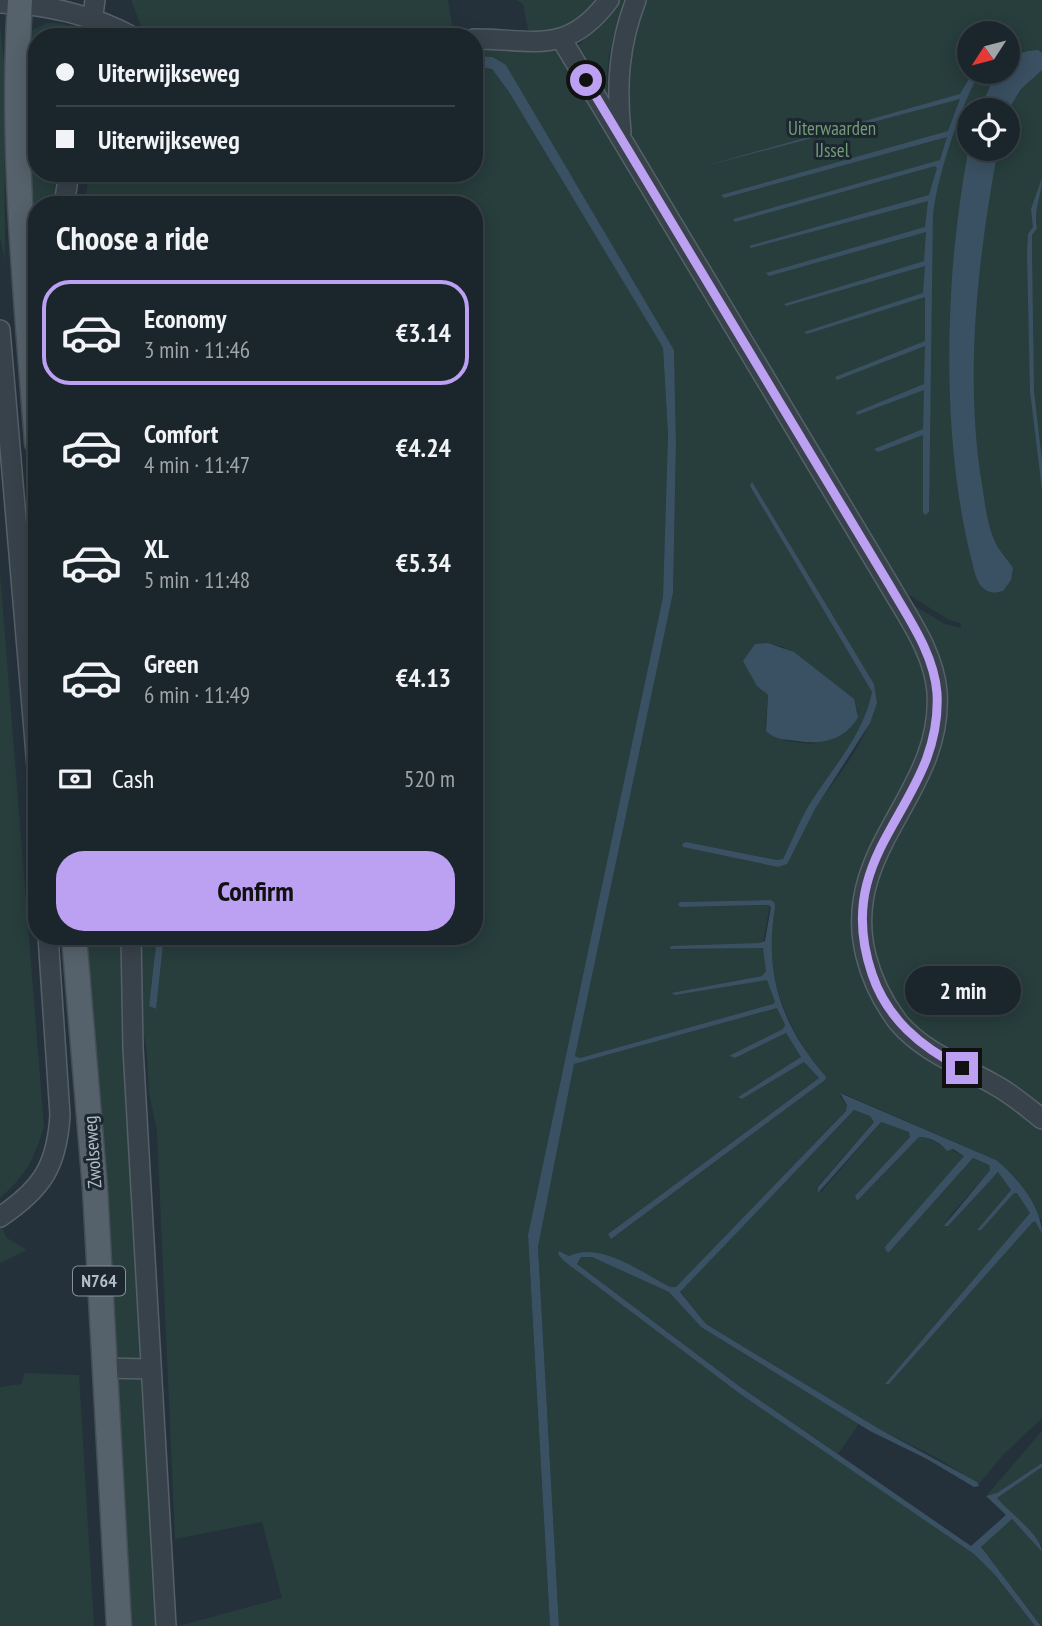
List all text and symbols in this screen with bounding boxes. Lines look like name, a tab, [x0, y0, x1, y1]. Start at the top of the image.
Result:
north arrow	[957, 21, 1020, 84]
map controls	[957, 21, 1020, 161]
text: Uiterwijkseweg	[98, 56, 240, 89]
route start	[570, 64, 602, 96]
button: locate	[957, 98, 1020, 161]
park label: Uiterwaarden IJssel	[788, 116, 876, 162]
text: Uiterwijkseweg	[98, 123, 240, 156]
text: Choose a ride	[56, 217, 209, 259]
icon: car	[60, 301, 123, 364]
text: Economy	[144, 302, 226, 335]
text: €3.14	[396, 316, 451, 349]
text: 3 min · 11:46	[144, 335, 250, 364]
icon: car	[60, 416, 123, 479]
text: Comfort	[144, 417, 218, 450]
text: €4.24	[396, 431, 451, 464]
text: 4 min · 11:47	[144, 450, 250, 479]
icon: car	[60, 531, 123, 594]
text: XL	[144, 532, 169, 565]
text: €5.34	[396, 546, 451, 579]
text: 5 min · 11:48	[144, 565, 250, 594]
icon: car	[60, 646, 123, 709]
text: Green	[144, 647, 199, 680]
text: €4.13	[396, 661, 451, 694]
text: 6 min · 11:49	[144, 680, 250, 709]
icon: cash	[56, 760, 94, 798]
text: Cash	[112, 762, 154, 795]
text: 520 m	[404, 764, 455, 793]
button: Confirm	[56, 851, 455, 931]
callout: 2 min	[904, 967, 1020, 1016]
text: 2 min	[940, 976, 986, 1005]
route end	[946, 1052, 978, 1084]
street label: Zwolseweg	[77, 1115, 107, 1189]
road number: N764	[73, 1266, 125, 1296]

